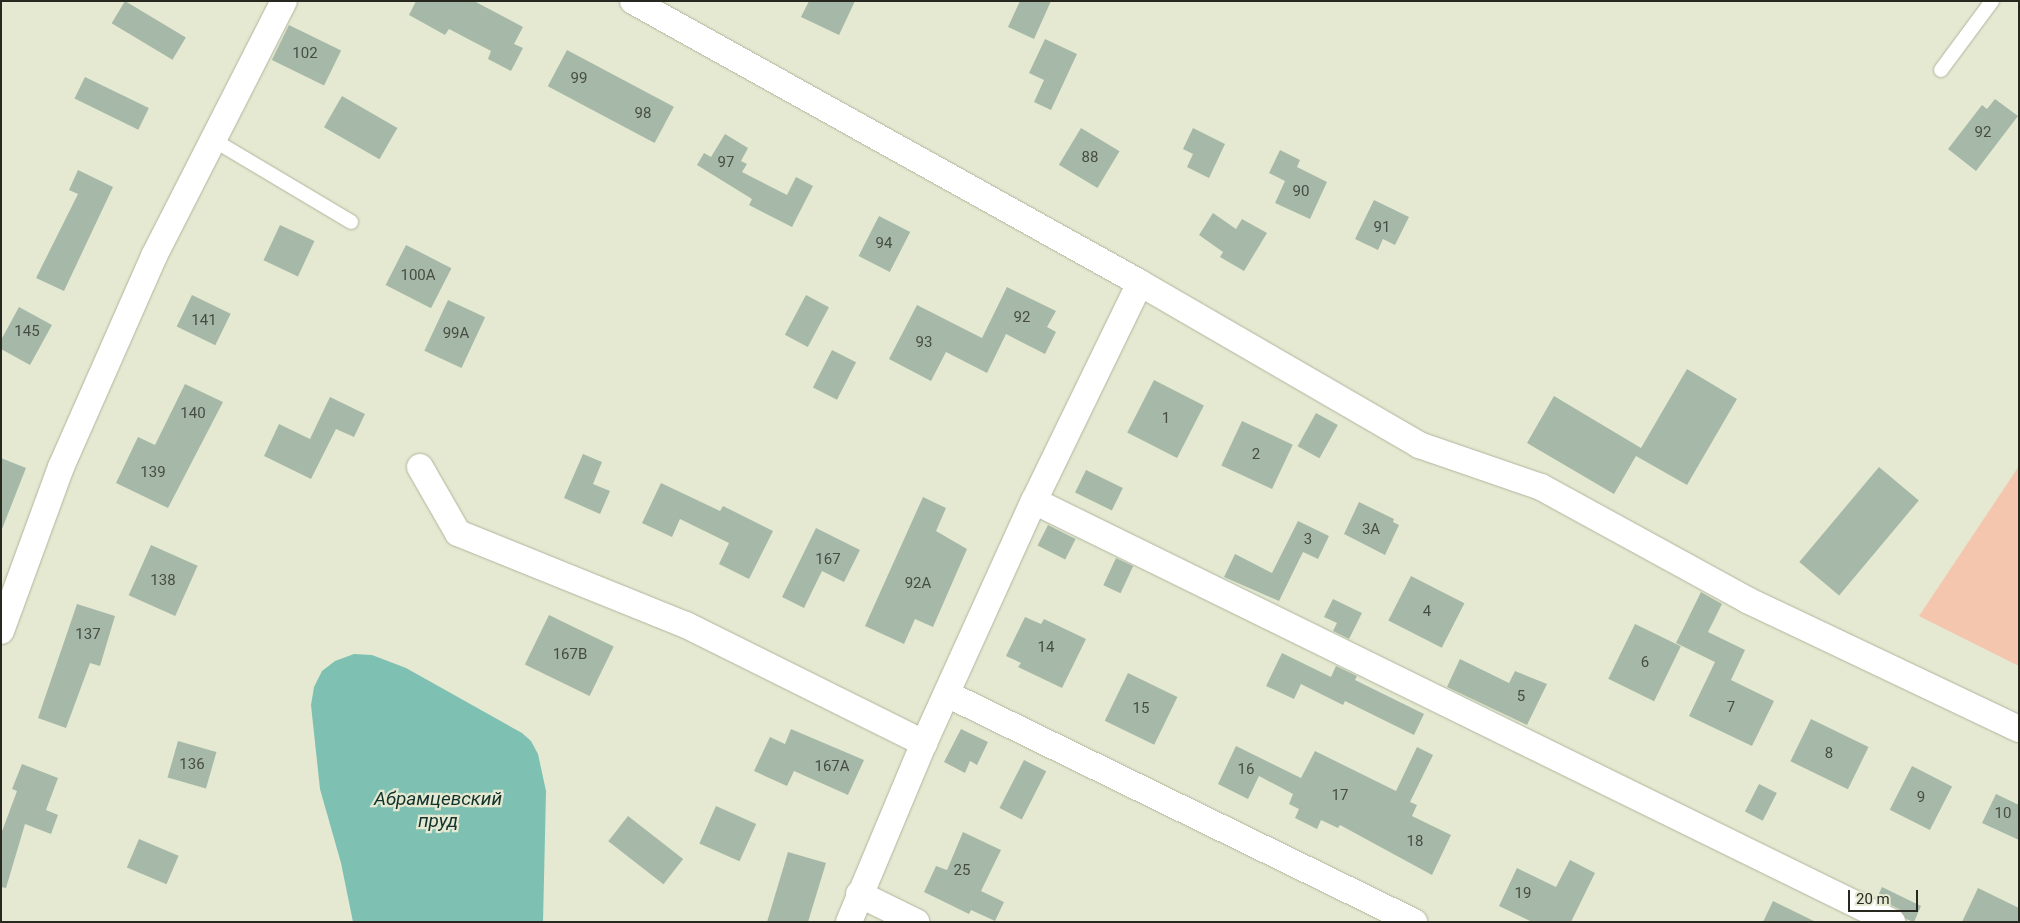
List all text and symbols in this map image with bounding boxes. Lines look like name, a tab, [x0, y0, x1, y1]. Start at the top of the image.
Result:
house number: 102	[292, 45, 318, 63]
house number: 99	[571, 70, 587, 88]
house number: 98	[635, 105, 651, 123]
house number: 92	[1975, 124, 1991, 142]
house number: 88	[1082, 149, 1098, 167]
house number: 97	[718, 154, 734, 172]
house number: 90	[1293, 183, 1309, 201]
house number: 91	[1374, 219, 1390, 237]
house number: 94	[876, 235, 892, 253]
house number: 100А	[400, 267, 436, 285]
house number: 92	[1014, 309, 1030, 327]
house number: 141	[191, 312, 217, 330]
house number: 145	[14, 323, 40, 341]
house number: 99А	[443, 325, 469, 343]
house number: 93	[916, 334, 932, 352]
house number: 140	[180, 405, 206, 423]
house number: 1	[1162, 410, 1170, 428]
house number: 2	[1252, 446, 1260, 464]
house number: 139	[140, 464, 166, 482]
house number: 3А	[1362, 521, 1380, 539]
house number: 3	[1304, 531, 1312, 549]
house number: 167	[815, 551, 841, 569]
house number: 138	[150, 572, 176, 590]
house number: 92А	[905, 575, 931, 593]
house number: 4	[1423, 603, 1431, 621]
house number: 137	[75, 626, 101, 644]
house number: 14	[1038, 639, 1054, 657]
house number: 167В	[553, 646, 587, 664]
house number: 6	[1641, 654, 1649, 672]
house number: 5	[1517, 688, 1525, 706]
house number: 7	[1727, 699, 1735, 717]
house number: 15	[1133, 700, 1149, 718]
house number: 8	[1825, 745, 1833, 763]
house number: 136	[179, 756, 205, 774]
house number: 167А	[814, 758, 850, 776]
house number: 16	[1238, 761, 1254, 779]
house number: 17	[1332, 787, 1348, 805]
water label: Абрамцевский пруд	[374, 788, 502, 832]
house number: 9	[1917, 789, 1925, 807]
house number: 10	[1995, 805, 2011, 823]
house number: 18	[1407, 833, 1423, 851]
house number: 25	[954, 862, 970, 880]
scale bar	[1850, 880, 1920, 912]
house number: 19	[1515, 885, 1531, 903]
text: 20 m	[1856, 890, 1890, 908]

